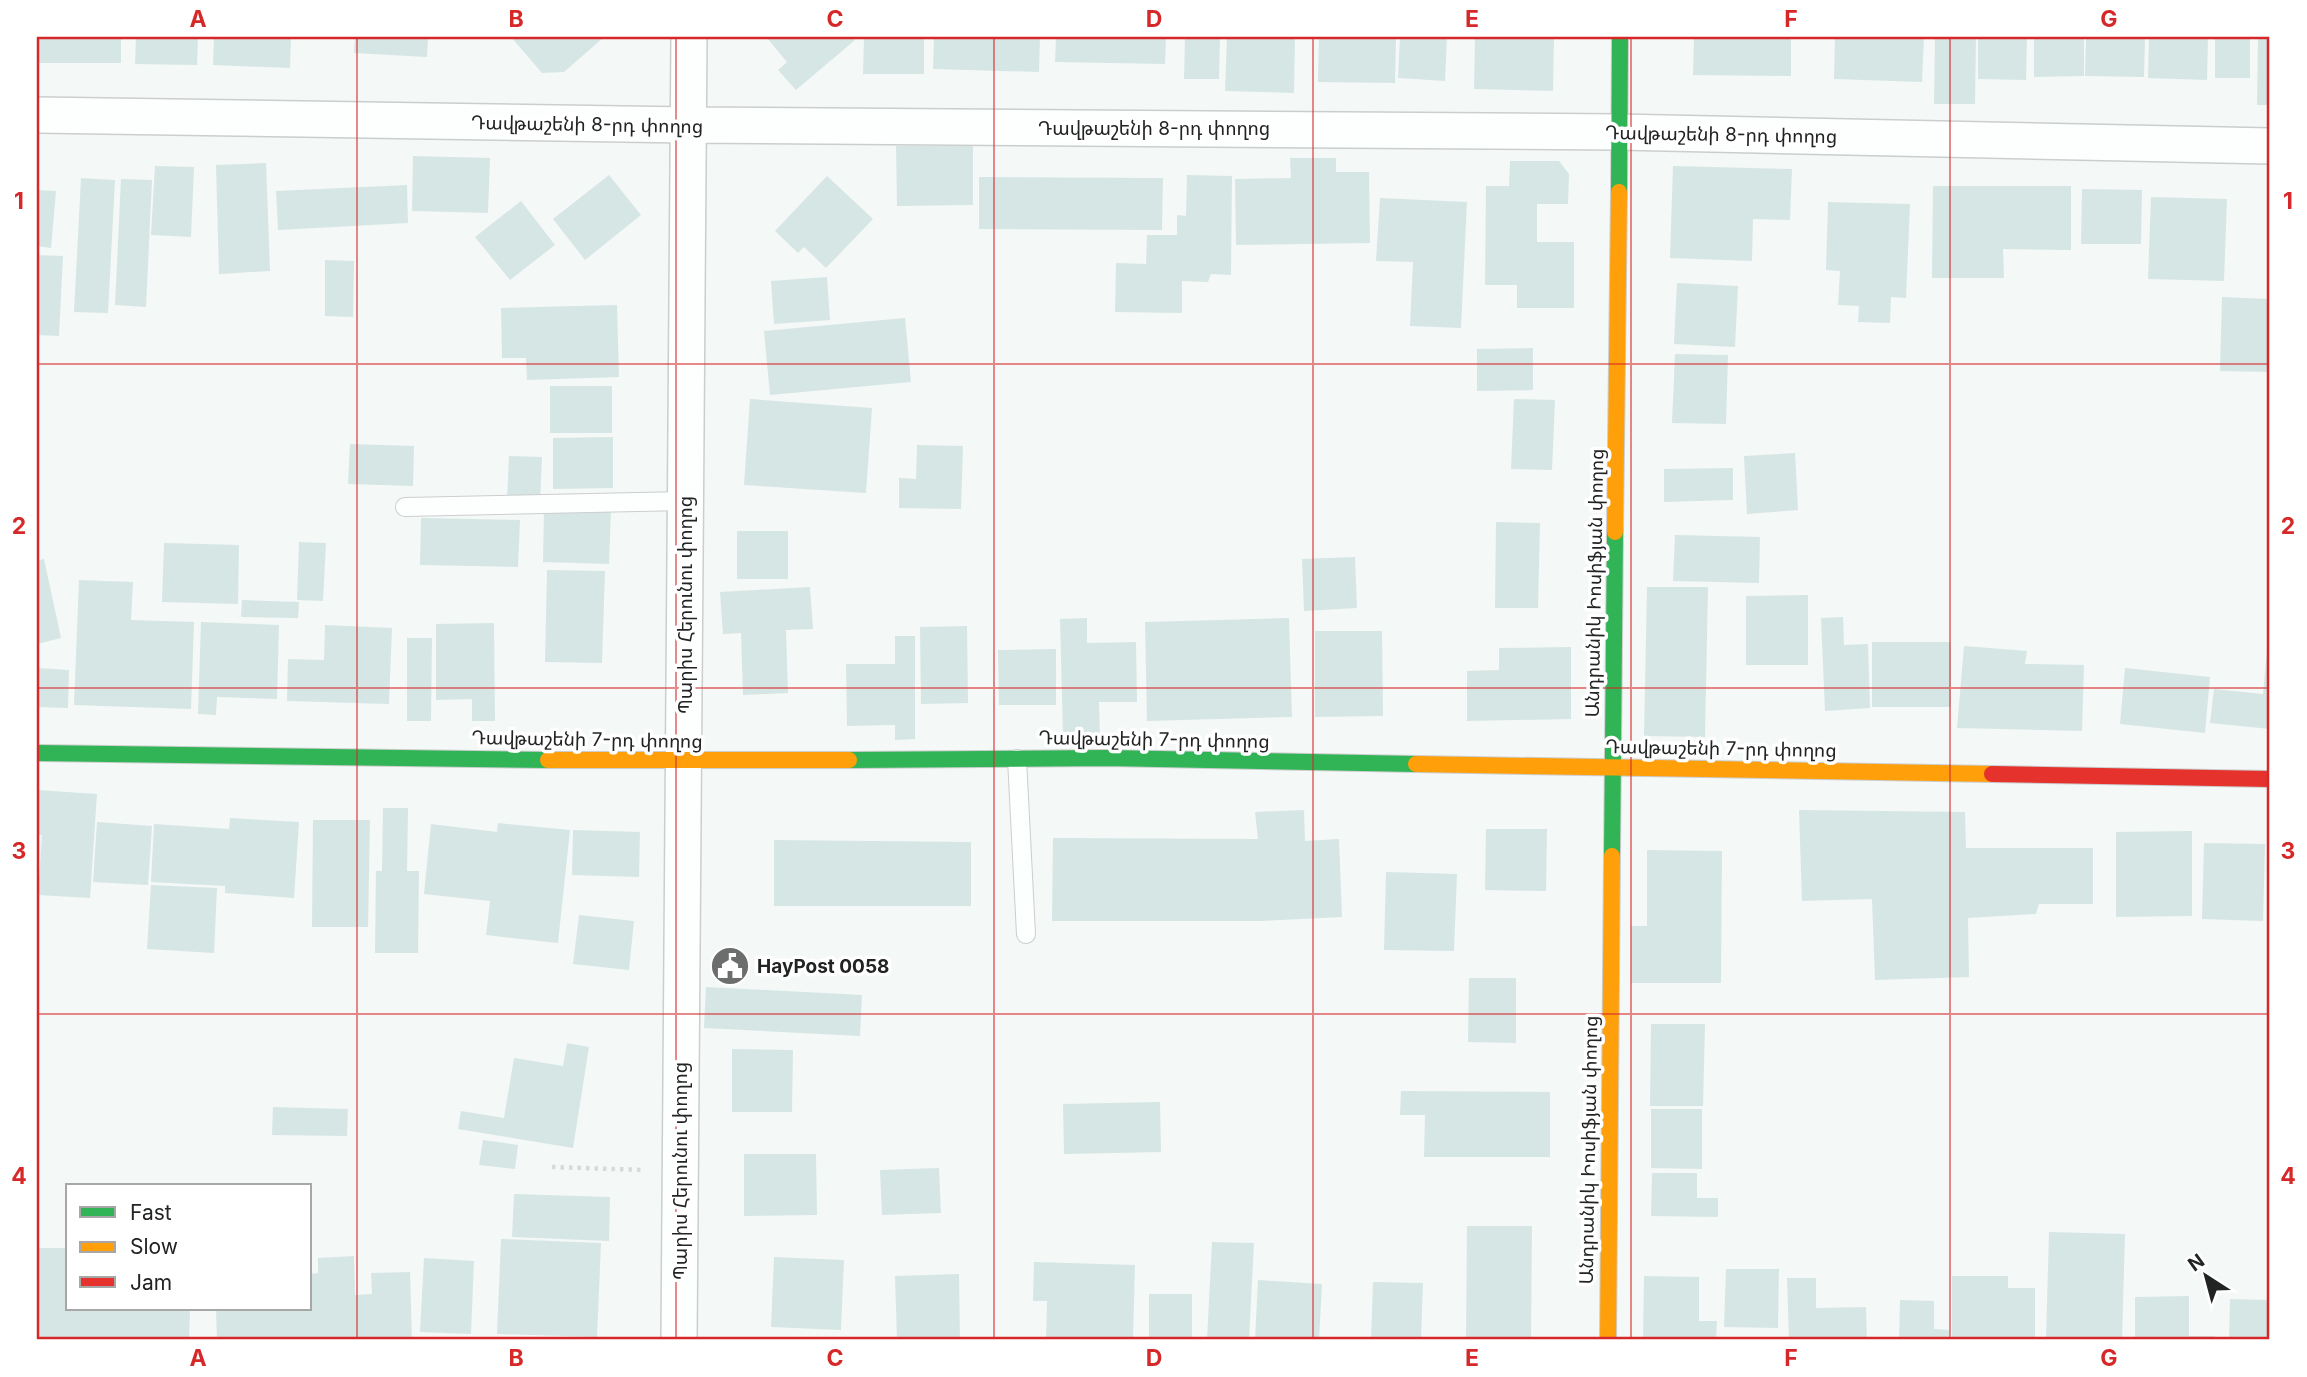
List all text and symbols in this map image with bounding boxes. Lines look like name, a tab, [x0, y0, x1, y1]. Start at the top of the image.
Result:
text: A	[189, 5, 207, 33]
text: B	[508, 5, 524, 33]
text: C	[826, 5, 844, 33]
text: D	[1146, 5, 1162, 33]
text: E	[1465, 5, 1479, 33]
text: F	[1784, 5, 1798, 33]
text: G	[2100, 5, 2118, 33]
street label: Դավթաշենի 8-րդ փողոց	[471, 111, 703, 138]
street label: Դավթաշենի 8-րդ փողոց	[1038, 117, 1270, 140]
street label: Դավթաշենի 8-րդ փողոց	[1605, 121, 1837, 148]
text: 1	[14, 187, 24, 215]
text: 1	[2283, 187, 2293, 215]
street label: Անդրանիկ Իոսիֆյան փողոց	[1581, 448, 1608, 718]
street label: Պարիս Հերունու փողոց	[674, 496, 697, 714]
text: 2	[12, 512, 26, 540]
text: 2	[2281, 512, 2295, 540]
street label: Դավթաշենի 7-րդ փողոց	[471, 726, 703, 753]
street label: Դավթաշենի 7-րդ փողոց	[1038, 726, 1270, 753]
street label: Դավթաշենի 7-րդ փողոց	[1605, 735, 1837, 762]
text: 3	[12, 837, 26, 865]
text: 3	[2281, 837, 2295, 865]
public building icon: HayPost 0058	[709, 945, 751, 987]
place label: HayPost 0058	[757, 955, 889, 978]
street label: Անդրանիկ Իոսիֆյան փողոց	[1575, 1015, 1602, 1285]
street label: Պարիս Հերունու փողոց	[669, 1062, 692, 1280]
text: 4	[11, 1162, 27, 1190]
text: 4	[2280, 1162, 2296, 1190]
legend	[66, 1184, 312, 1310]
text: Fast	[130, 1200, 172, 1225]
text: Slow	[130, 1234, 178, 1259]
north arrow	[2170, 1240, 2240, 1310]
text: N	[2184, 1249, 2209, 1276]
text: Jam	[130, 1270, 172, 1295]
text: A	[189, 1344, 207, 1372]
text: B	[508, 1344, 524, 1372]
text: C	[826, 1344, 844, 1372]
text: D	[1146, 1344, 1162, 1372]
text: E	[1465, 1344, 1479, 1372]
text: F	[1784, 1344, 1798, 1372]
text: G	[2100, 1344, 2118, 1372]

